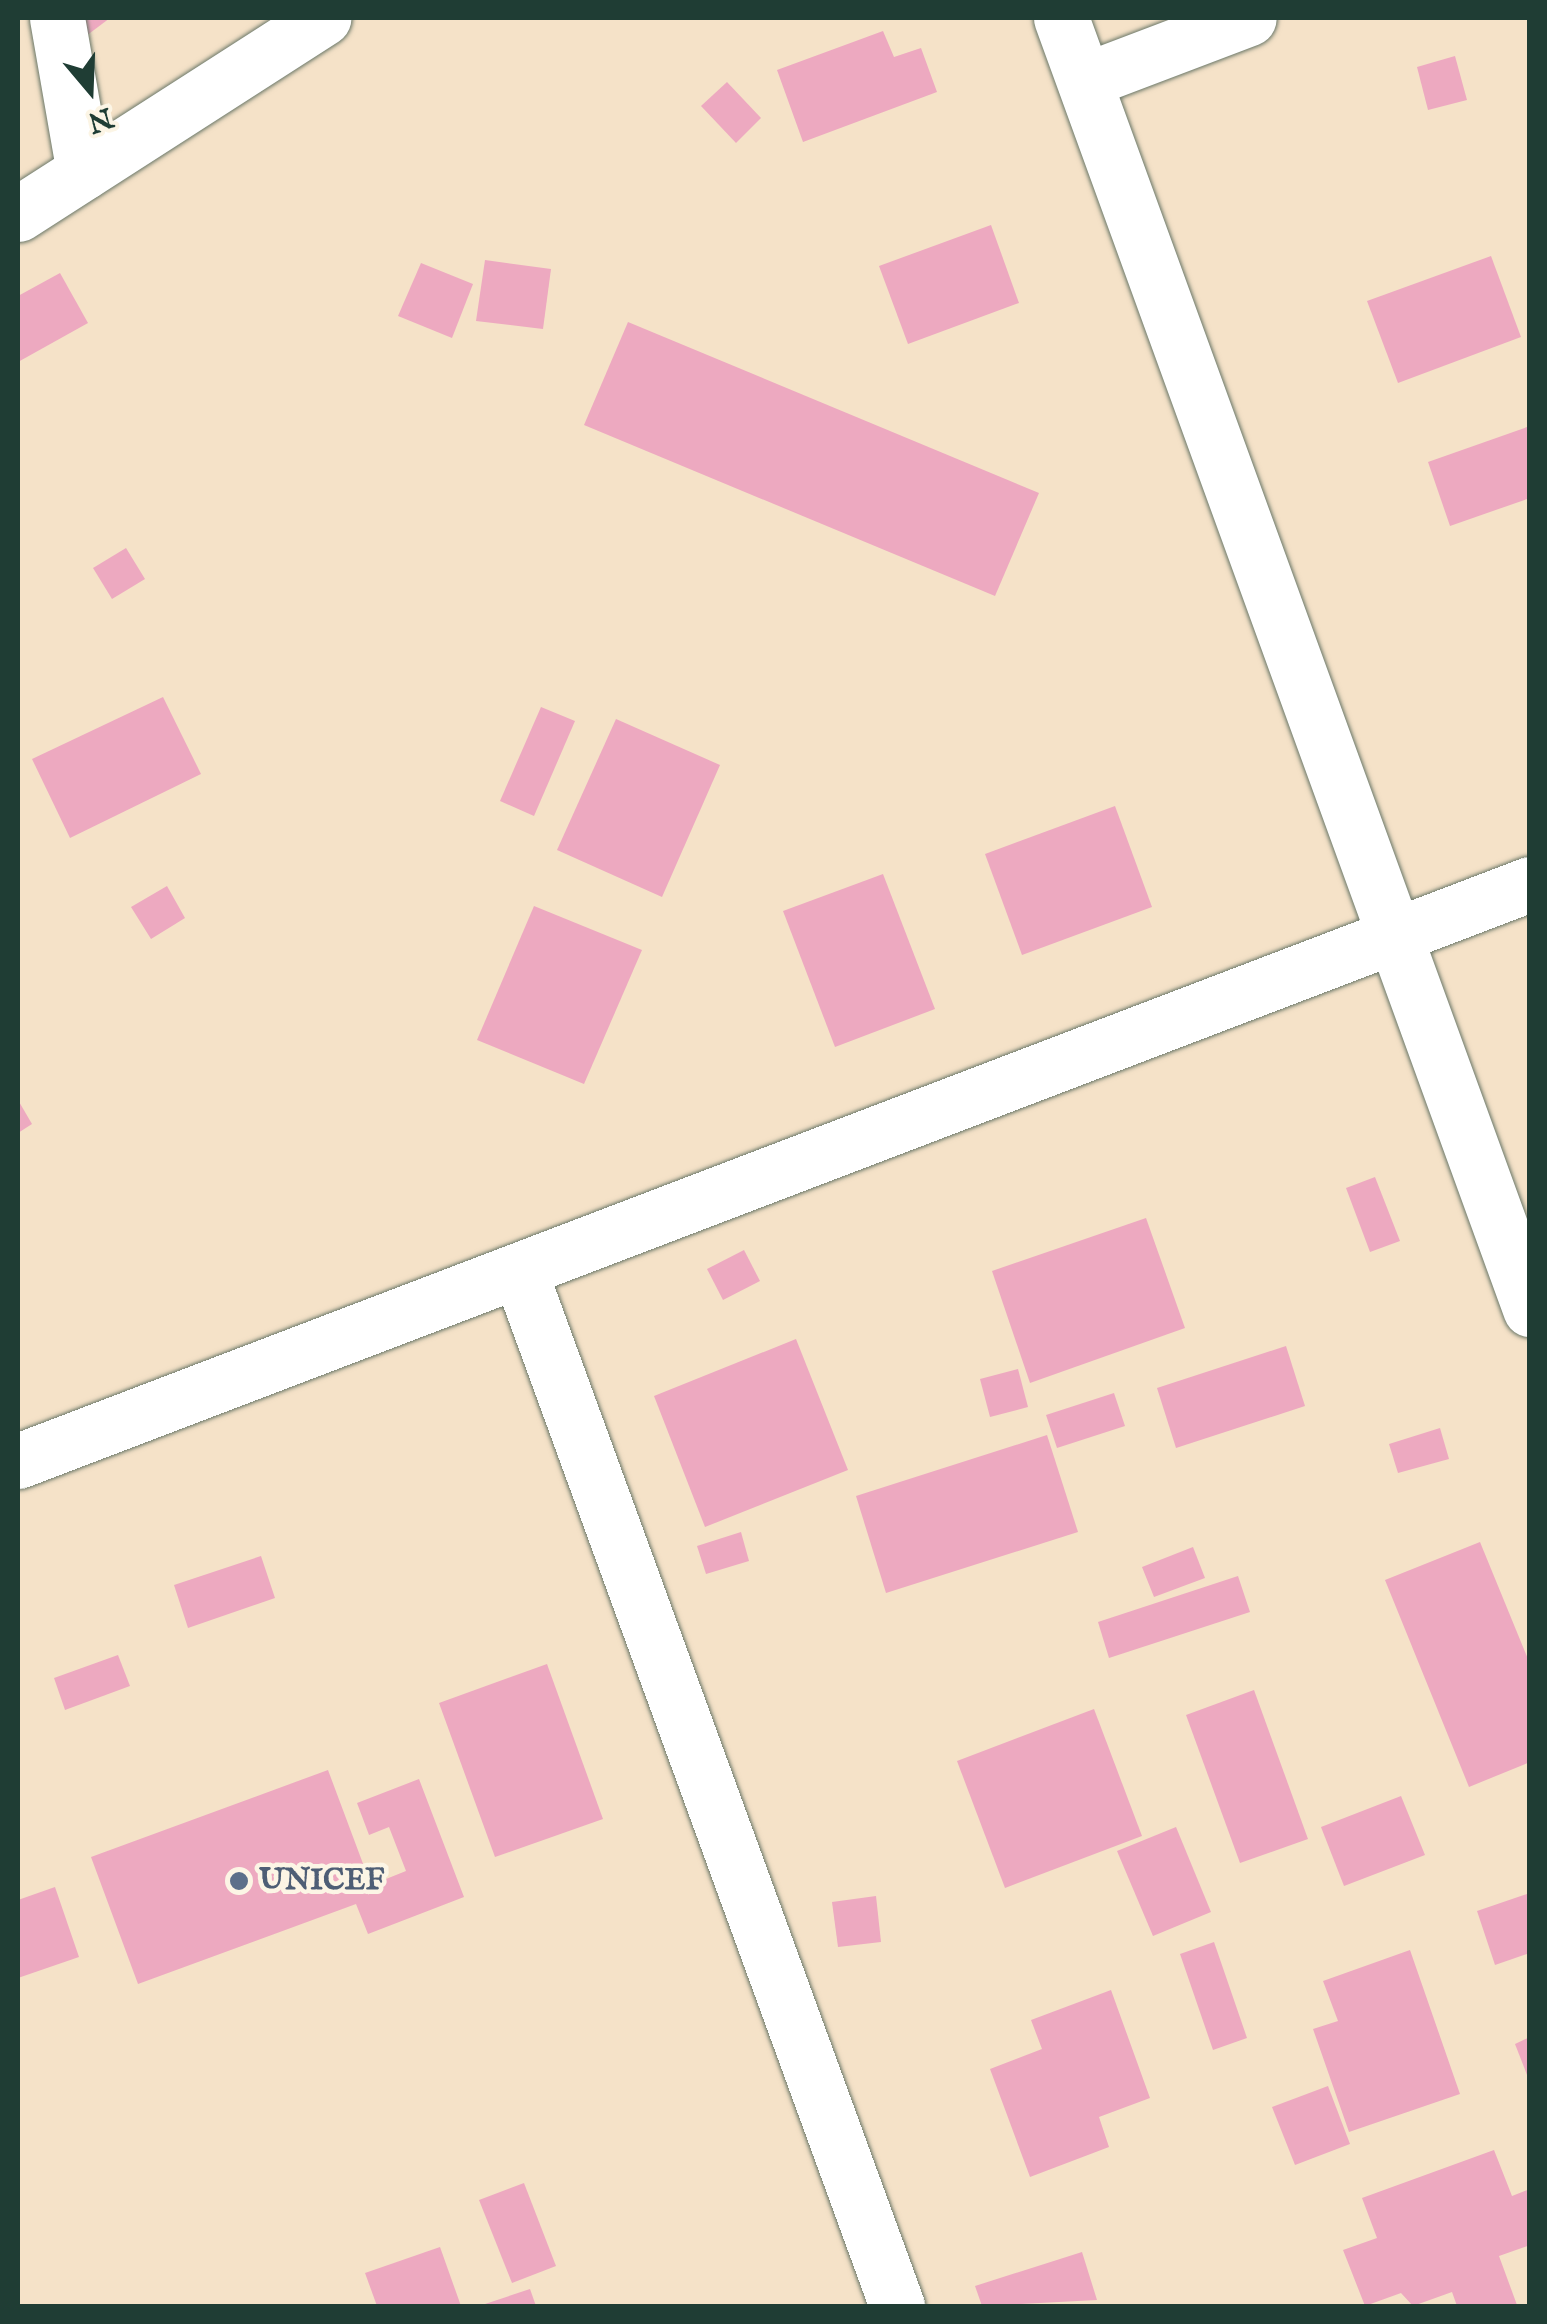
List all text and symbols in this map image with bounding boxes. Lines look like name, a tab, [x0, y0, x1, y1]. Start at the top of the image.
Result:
north arrow	[40, 40, 140, 140]
text: N	[83, 98, 117, 139]
place label: UNICEF	[259, 1863, 384, 1899]
marker: UNICEF	[228, 1870, 250, 1892]

